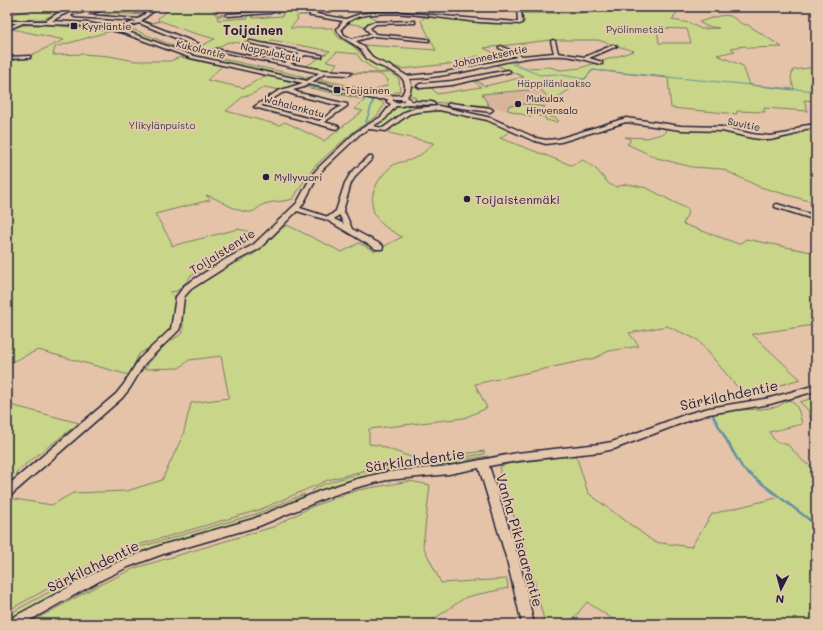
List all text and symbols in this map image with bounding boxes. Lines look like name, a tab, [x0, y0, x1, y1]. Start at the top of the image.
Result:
place label: Kyyrläntie	[82, 19, 131, 33]
marker: Kyyrläntie	[69, 21, 79, 31]
district label: Toijainen	[223, 21, 283, 38]
park label: Pyölinmetsä	[606, 22, 664, 36]
street label: Kukolantie	[175, 36, 227, 62]
street label: Nappulakatu	[239, 39, 303, 65]
street label: Johanneksentie	[451, 41, 529, 71]
park label: Häppilänlaakso	[517, 76, 591, 90]
place label: Toijainen	[345, 83, 389, 97]
marker: Toijainen	[332, 85, 342, 95]
street label: Wahalankatu	[262, 91, 326, 121]
place label: Mukulax Hirvensalo	[526, 91, 578, 117]
marker: Mukulax Hirvensalo	[513, 99, 523, 109]
street label: Suvitie	[726, 114, 762, 134]
park label: Ylikylänpuisto	[129, 118, 195, 132]
place label: Myllyvuori	[274, 170, 322, 184]
marker: Myllyvuori	[261, 172, 271, 182]
place label: Toijaistenmäki	[475, 191, 560, 207]
marker: Toijaistenmäki	[462, 194, 472, 204]
street label: Toijaistentie	[186, 225, 258, 277]
street label: Särkilahdentie	[678, 375, 780, 415]
street label: Särkilahdentie	[364, 444, 466, 476]
street label: Vanha Pikisaarentie	[492, 471, 548, 609]
street label: Särkilahdentie	[44, 536, 142, 596]
north arrow	[761, 569, 801, 609]
text: N	[775, 592, 785, 607]

